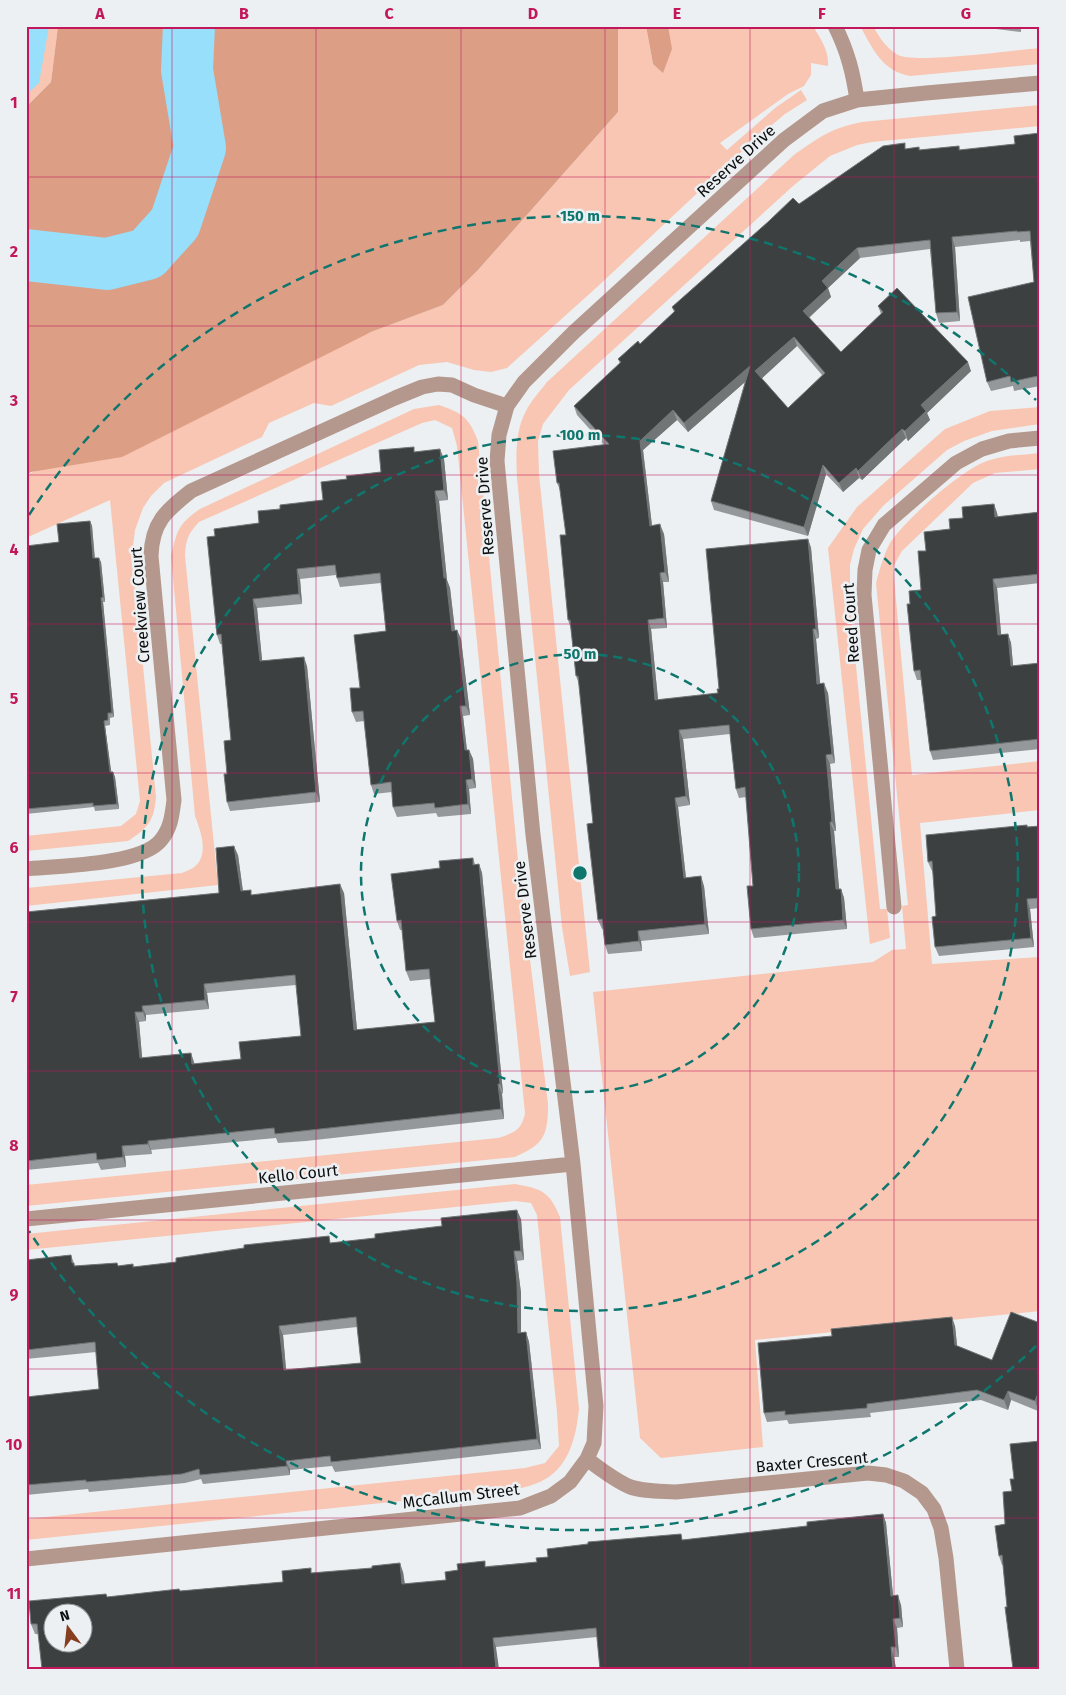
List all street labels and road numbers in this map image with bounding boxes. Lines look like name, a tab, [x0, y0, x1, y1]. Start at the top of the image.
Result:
street label: Reserve Drive	[693, 121, 779, 201]
street label: Reserve Drive	[472, 456, 498, 556]
street label: Creekview Court	[126, 546, 154, 664]
street label: Reed Court	[839, 582, 863, 664]
street label: Reserve Drive	[510, 860, 540, 960]
street label: Kello Court	[257, 1160, 339, 1188]
street label: Baxter Crescent	[755, 1448, 869, 1476]
street label: McCallum Street	[402, 1479, 521, 1513]

